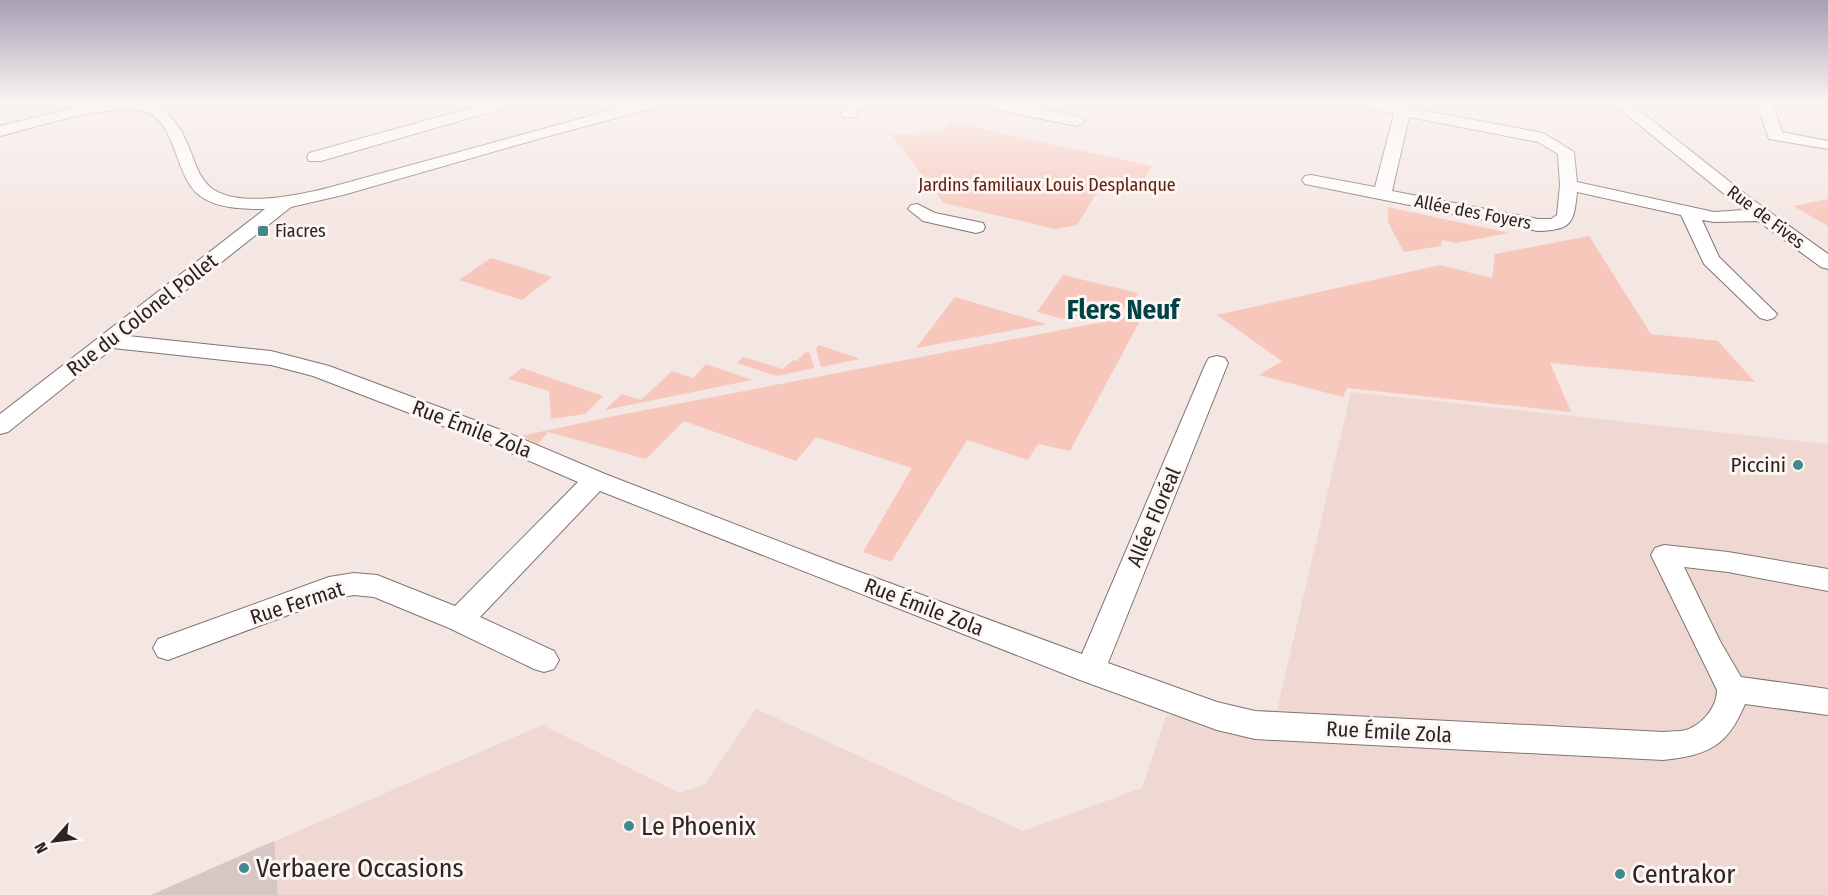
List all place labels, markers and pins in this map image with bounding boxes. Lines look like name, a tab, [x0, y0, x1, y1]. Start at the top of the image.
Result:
place label: Fiacres	[275, 220, 326, 242]
marker: Fiacres	[256, 224, 270, 238]
place label: Piccini	[1730, 452, 1786, 478]
marker: Piccini	[1791, 458, 1805, 472]
place label: Le Phoenix	[641, 811, 756, 842]
marker: Le Phoenix	[622, 819, 636, 833]
place label: Verbaere Occasions	[256, 853, 464, 884]
place label: Centrakor	[1632, 859, 1735, 890]
marker: Verbaere Occasions	[237, 861, 251, 875]
marker: Centrakor	[1613, 867, 1627, 881]

